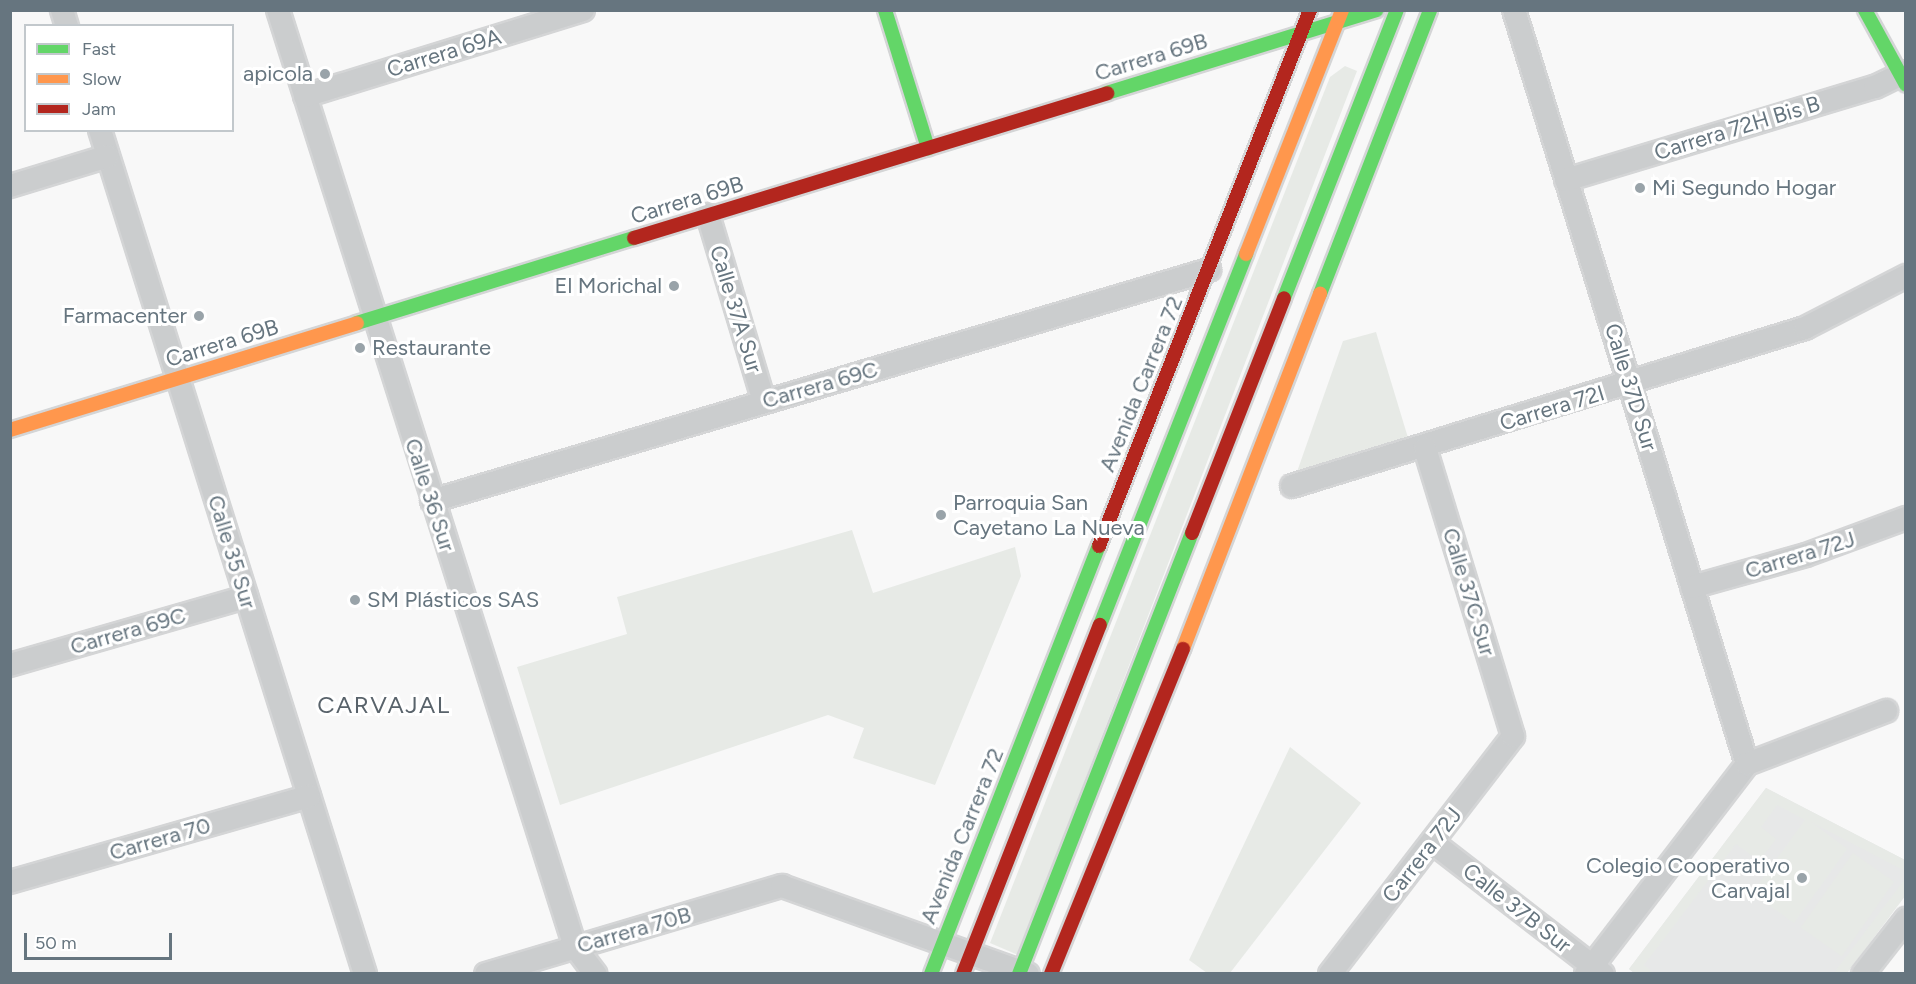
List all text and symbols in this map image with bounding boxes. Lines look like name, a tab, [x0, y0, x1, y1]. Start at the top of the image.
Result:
street label: Carrera 69A	[384, 23, 504, 83]
legend	[24, 24, 234, 132]
street label: Carrera 69B	[1091, 27, 1211, 87]
text: Fast	[82, 38, 116, 60]
place label: apicola	[243, 61, 313, 87]
marker: apicola	[318, 67, 332, 81]
text: Slow	[82, 68, 121, 90]
street label: Carrera 72H Bis B	[1651, 90, 1823, 166]
text: Jam	[82, 98, 116, 120]
street label: Carrera 69B	[627, 170, 747, 230]
place label: Mi Segundo Hogar	[1652, 175, 1836, 201]
marker: Mi Segundo Hogar	[1633, 181, 1647, 195]
street label: Calle 37A Sur	[704, 242, 768, 376]
place label: El Morichal	[555, 273, 662, 299]
marker: El Morichal	[667, 279, 681, 293]
street label: Avenida Carrera 72	[1094, 292, 1188, 476]
place label: Farmacenter	[63, 303, 187, 329]
marker: Farmacenter	[192, 309, 206, 323]
street label: Carrera 69B	[162, 313, 282, 373]
street label: Calle 37D Sur	[1599, 320, 1663, 454]
place label: Restaurante	[372, 335, 491, 361]
marker: Restaurante	[353, 341, 367, 355]
street label: Carrera 69C	[759, 356, 881, 414]
street label: Carrera 72I	[1496, 380, 1608, 436]
street label: Calle 36 Sur	[399, 435, 461, 555]
place label: Parroquia San Cayetano La Nueva	[953, 489, 1145, 540]
street label: Calle 35 Sur	[202, 492, 262, 612]
marker: Parroquia San Cayetano La Nueva	[934, 508, 948, 522]
street label: Calle 37C Sur	[1437, 525, 1501, 659]
street label: Carrera 72J	[1742, 526, 1858, 584]
place label: SM Plásticos SAS	[367, 587, 539, 613]
marker: SM Plásticos SAS	[348, 593, 362, 607]
street label: Carrera 69C	[67, 602, 189, 660]
district label: CARVAJAL	[317, 691, 451, 719]
street label: Avenida Carrera 72	[915, 744, 1009, 928]
street label: Carrera 72J	[1377, 802, 1467, 908]
street label: Carrera 70	[106, 812, 214, 866]
place label: Colegio Cooperativo Carvajal	[1586, 852, 1790, 903]
street label: Calle 37B Sur	[1458, 858, 1576, 958]
marker: Colegio Cooperativo Carvajal	[1795, 871, 1809, 885]
street label: Carrera 70B	[574, 901, 694, 959]
scale bar	[27, 921, 176, 959]
text: 50 m	[35, 932, 77, 954]

